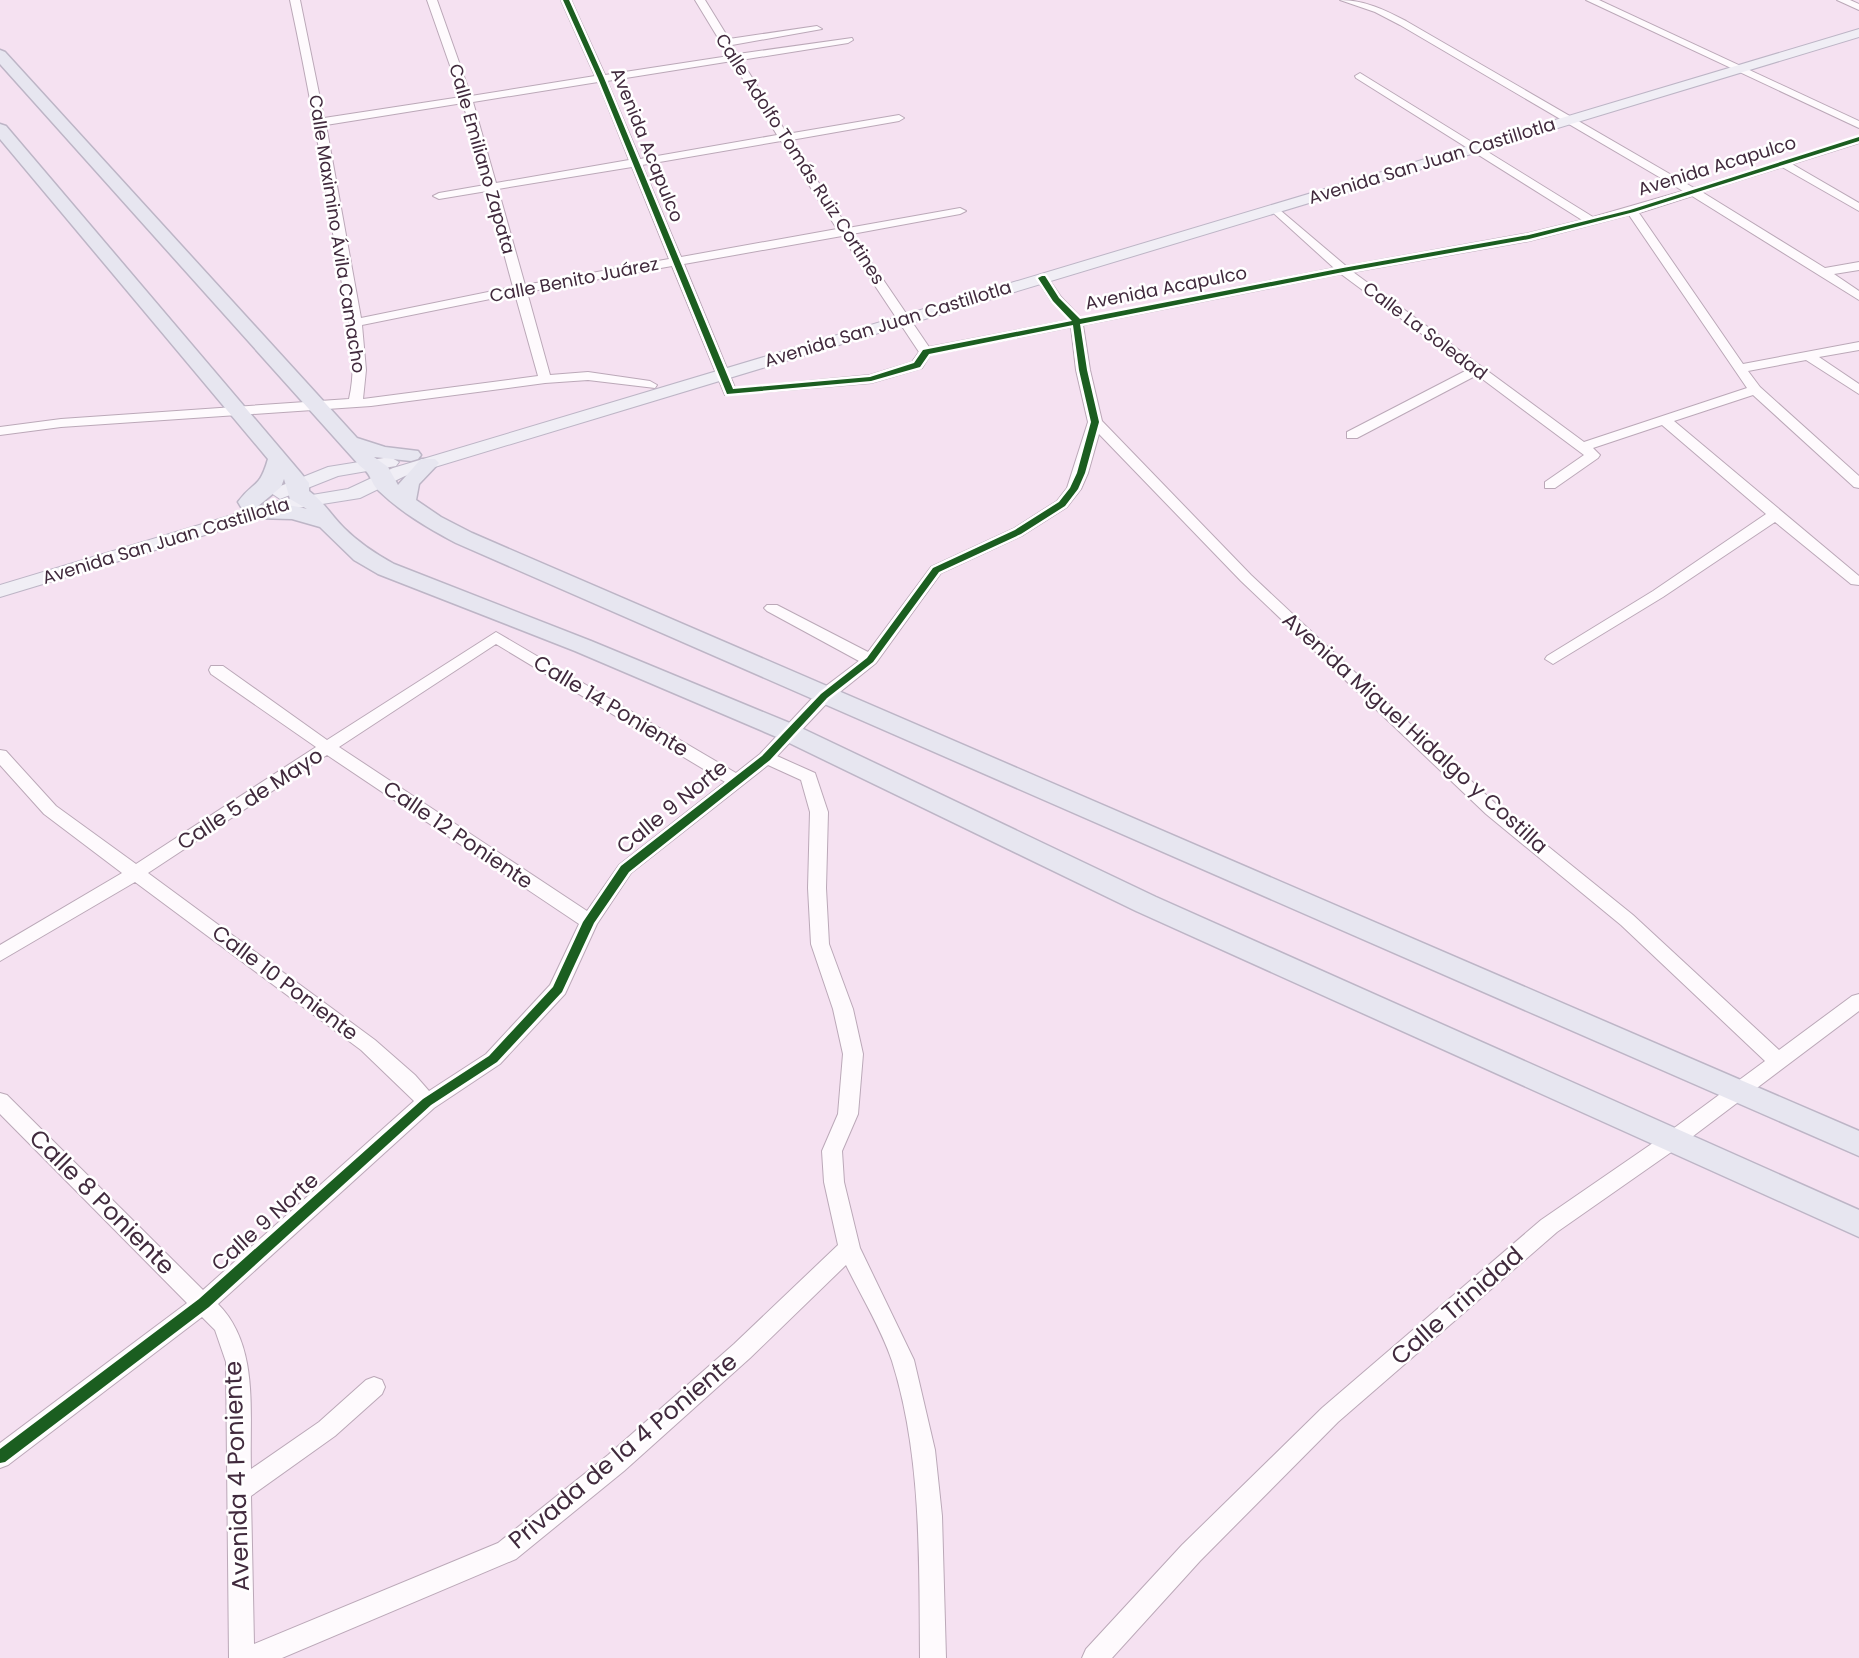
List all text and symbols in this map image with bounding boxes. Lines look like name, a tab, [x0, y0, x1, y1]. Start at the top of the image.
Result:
street label: Calle Adolfo Tomás Ruiz Cortines	[710, 28, 891, 289]
street label: Calle Emiliano Zapata	[443, 61, 522, 257]
street label: Avenida Acapulco	[605, 64, 690, 226]
street label: Calle Maximino Ávila Camacho	[303, 93, 372, 375]
street label: Avenida San Juan Castillotla	[1305, 111, 1558, 210]
street label: Avenida Acapulco	[1635, 130, 1799, 201]
street label: Calle Benito Juárez	[487, 251, 660, 308]
street label: Avenida Acapulco	[1083, 260, 1249, 315]
street label: Avenida San Juan Castillotla	[761, 274, 1014, 373]
street label: Calle La Soledad	[1358, 276, 1493, 386]
street label: Avenida San Juan Castillotla	[39, 491, 292, 590]
street label: Avenida Miguel Hidalgo y Costilla	[1276, 605, 1554, 860]
street label: Calle 14 Poniente	[528, 648, 694, 763]
street label: Calle 5 de Mayo	[171, 741, 328, 857]
street label: Calle 9 Norte	[610, 753, 733, 860]
street label: Calle 12 Poniente	[378, 774, 539, 896]
street label: Calle 10 Poniente	[206, 918, 364, 1047]
street label: Calle 8 Poniente	[22, 1121, 183, 1282]
street label: Calle 9 Norte	[205, 1166, 324, 1278]
street label: Calle Trinidad	[1383, 1239, 1530, 1372]
street label: Privada de la 4 Poniente	[501, 1345, 744, 1556]
street label: Avenida 4 Poniente	[216, 1360, 257, 1592]

